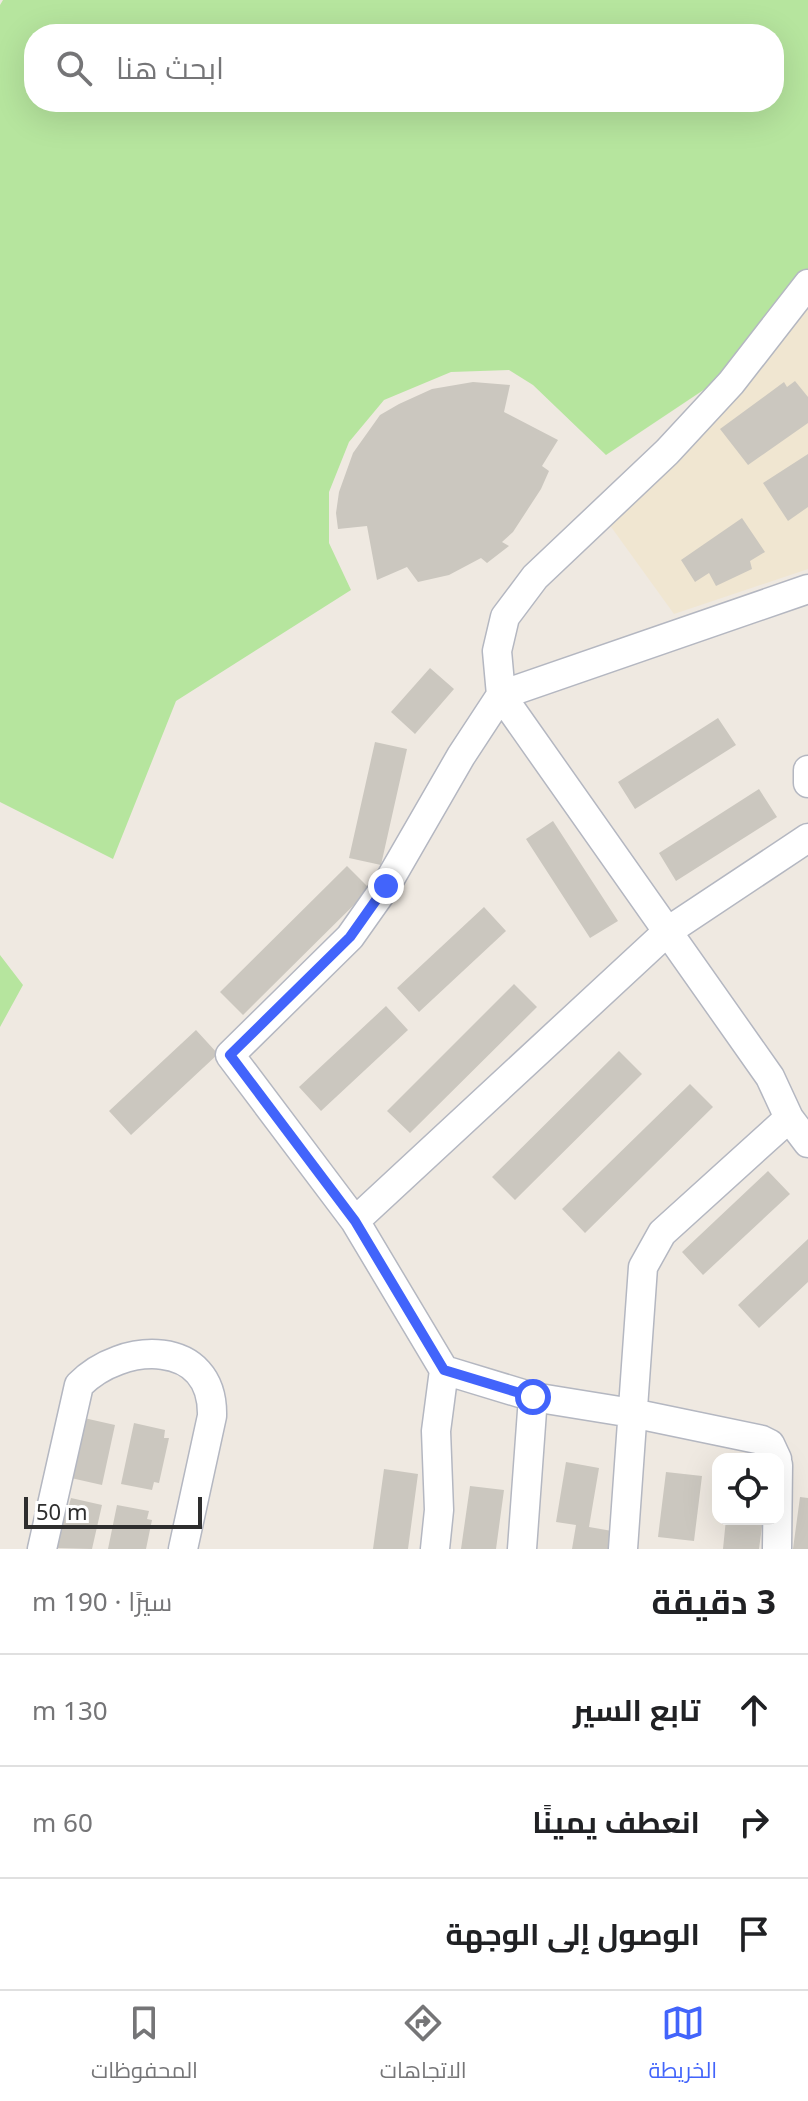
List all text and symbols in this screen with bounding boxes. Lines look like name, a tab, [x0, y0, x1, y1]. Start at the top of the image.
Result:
search box	[24, 24, 784, 112]
icon: search	[52, 46, 96, 90]
text: ابحث هنا	[116, 47, 224, 88]
route end	[368, 868, 404, 904]
route start	[515, 1379, 551, 1415]
map controls	[712, 1453, 784, 1525]
button: locate	[712, 1453, 784, 1525]
scale bar	[24, 1493, 202, 1529]
text: 50 m	[36, 1496, 87, 1526]
text: 3 دقيقة	[652, 1578, 776, 1624]
text: سيرًا · 190 m	[32, 1583, 172, 1619]
icon: ahead	[732, 1688, 776, 1732]
text: تابع السير	[573, 1689, 700, 1730]
text: 130 m	[32, 1692, 108, 1728]
icon: right	[732, 1800, 776, 1844]
text: انعطف يمينًا	[532, 1801, 700, 1842]
text: 60 m	[32, 1804, 93, 1840]
icon: arrive	[732, 1912, 776, 1956]
text: الوصول إلى الوجهة	[445, 1913, 700, 1954]
tab: المحفوظات	[91, 2001, 198, 2091]
tab: الاتجاهات	[380, 2001, 467, 2091]
tab: الخريطة	[648, 2001, 717, 2091]

